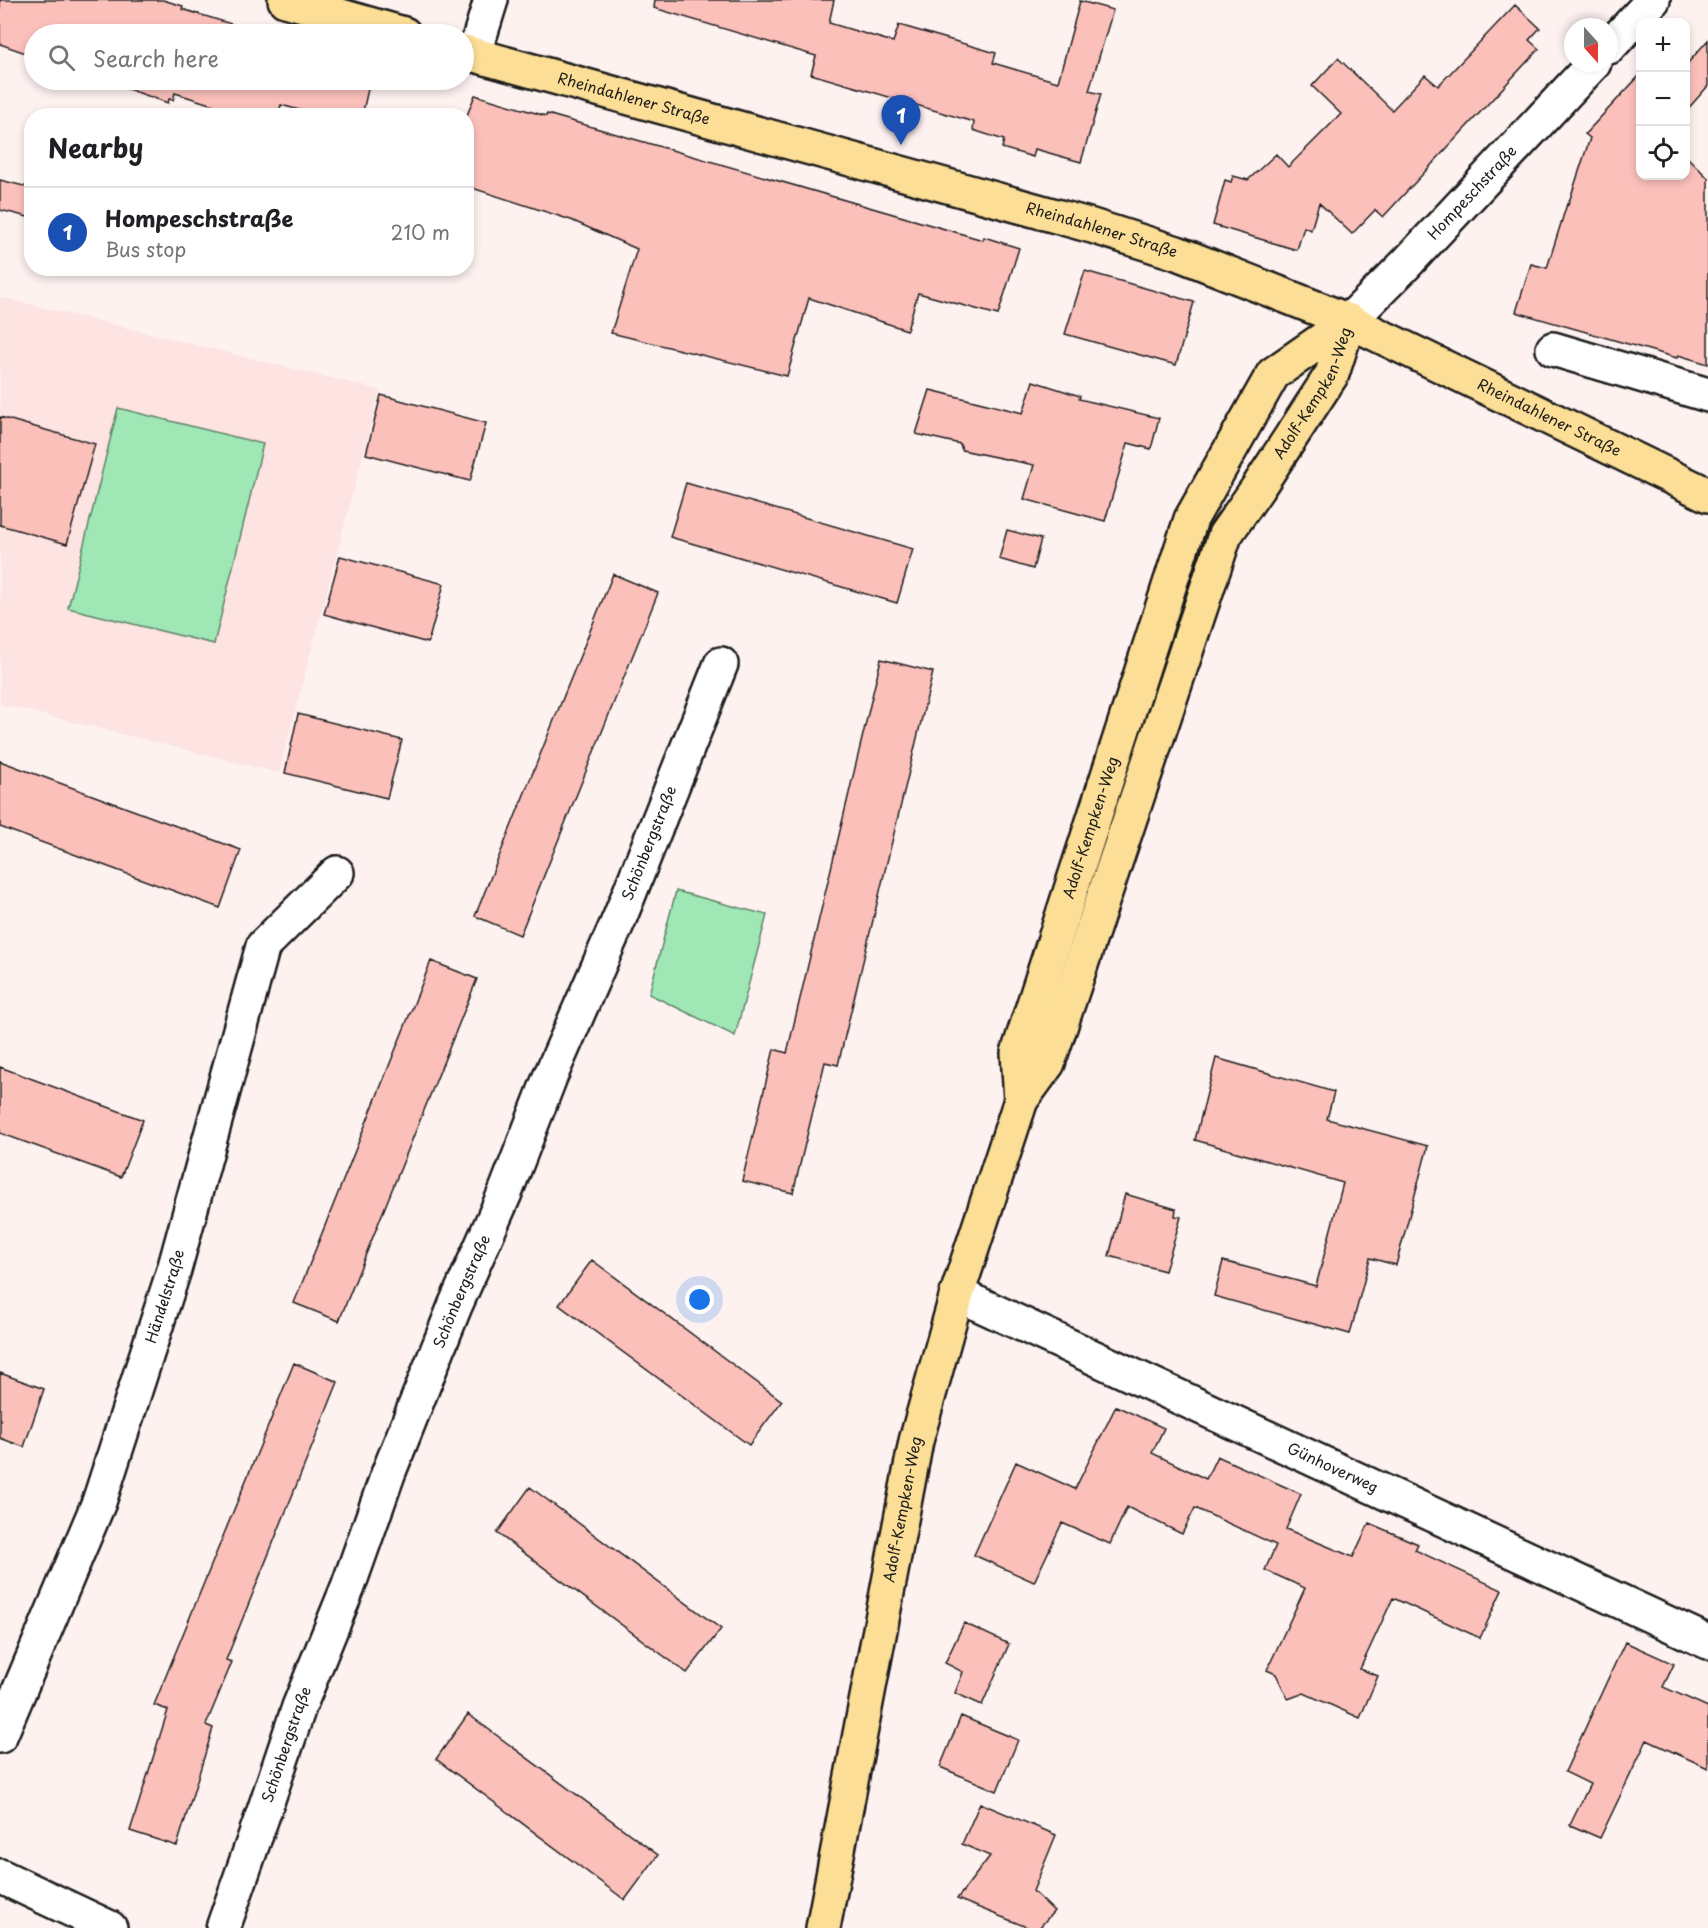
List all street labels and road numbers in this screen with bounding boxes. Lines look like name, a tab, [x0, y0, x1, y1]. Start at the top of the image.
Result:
street label: Rheindahlener Straße	[555, 65, 713, 130]
street label: Hompeschstraße	[1421, 139, 1521, 244]
street label: Rheindahlener Straße	[1023, 195, 1181, 262]
street label: Adolf-Kempken-Weg	[1267, 324, 1356, 463]
street label: Rheindahlener Straße	[1474, 372, 1625, 461]
street label: Adolf-Kempken-Weg	[1056, 753, 1123, 901]
street label: Schönbergstraße	[615, 782, 681, 904]
street label: Schönbergstraße	[426, 1231, 495, 1351]
street label: Händelstraße	[138, 1246, 189, 1346]
street label: Adolf-Kempken-Weg	[876, 1433, 927, 1584]
street label: Günhoverweg	[1284, 1436, 1383, 1498]
street label: Schönbergstraße	[255, 1683, 316, 1805]

